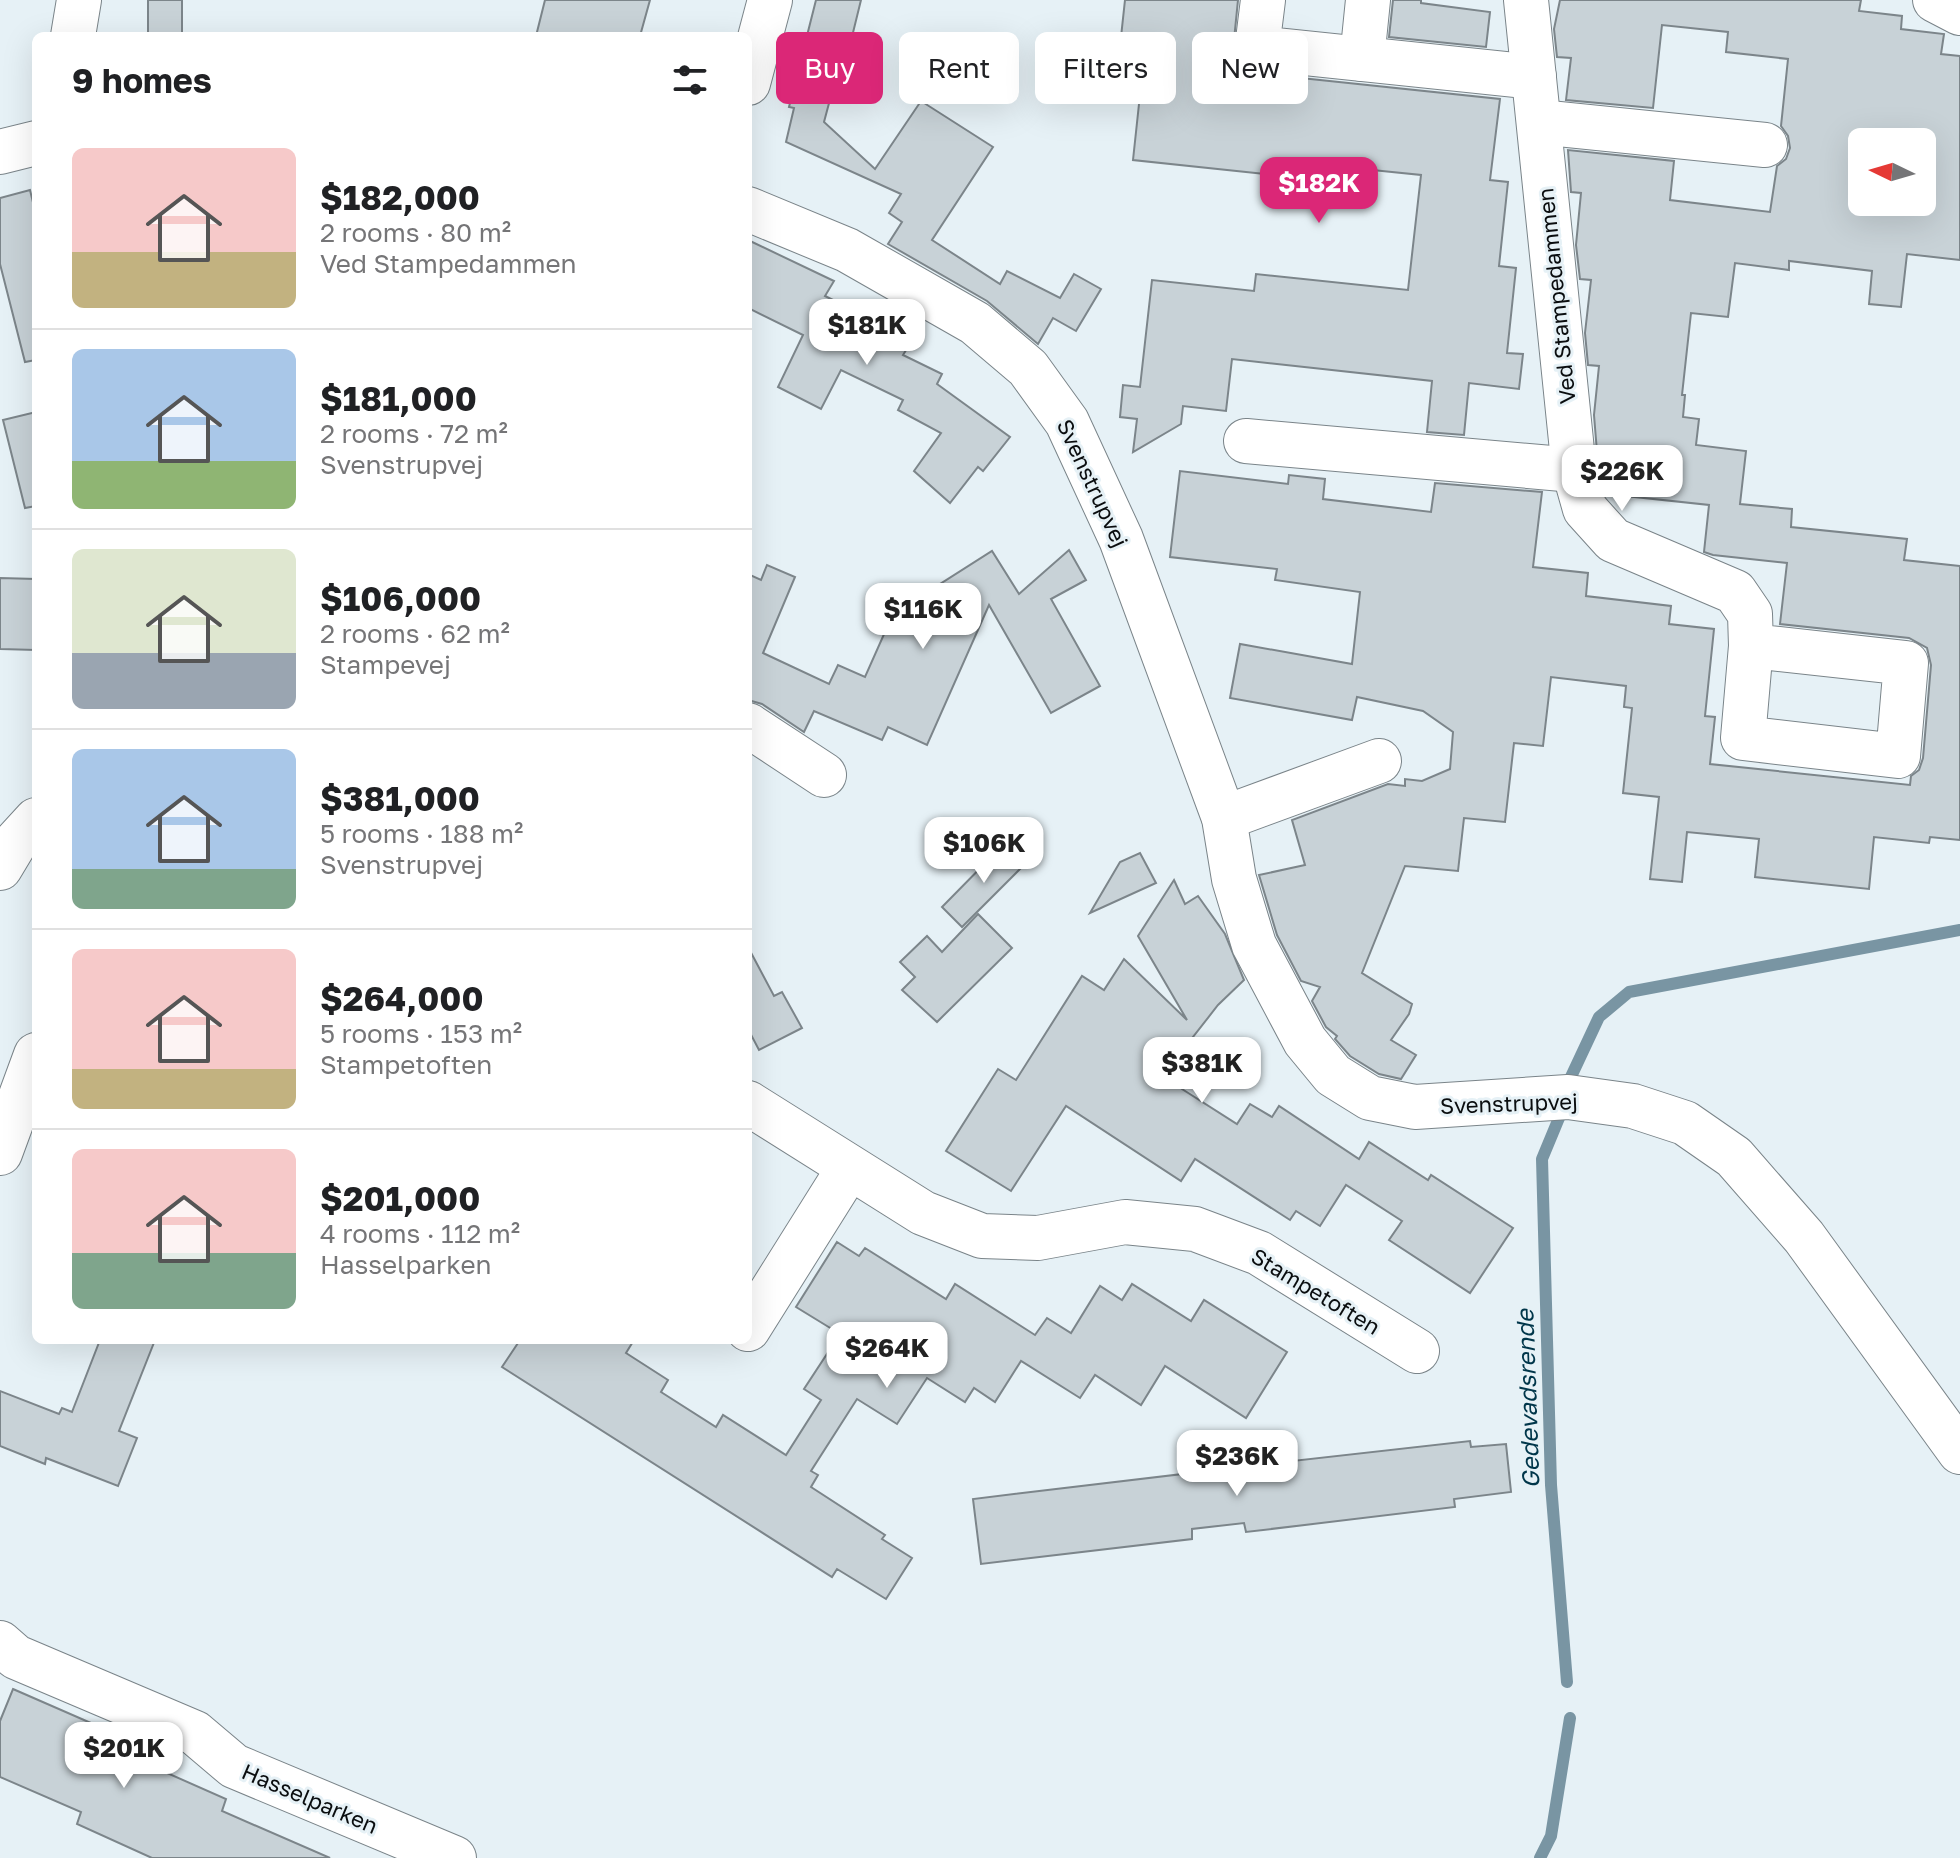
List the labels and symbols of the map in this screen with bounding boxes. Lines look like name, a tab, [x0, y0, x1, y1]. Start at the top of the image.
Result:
north arrow	[1848, 128, 1936, 216]
pin: $182K	[1263, 157, 1375, 225]
street label: Ved Stampedammen	[1531, 187, 1581, 405]
pin: $181K	[811, 299, 923, 367]
street label: Svenstrupvej	[1052, 415, 1134, 551]
pin: $226K	[1566, 445, 1678, 513]
pin: $116K	[867, 583, 979, 651]
pin: $106K	[928, 817, 1040, 885]
pin: $381K	[1146, 1037, 1258, 1105]
street label: Svenstrupvej	[1440, 1087, 1578, 1119]
street label: Stampetoften	[1247, 1242, 1385, 1340]
water label: Gedevadsrende	[1509, 1307, 1545, 1489]
pin: $264K	[831, 1322, 943, 1390]
pin: $236K	[1181, 1430, 1293, 1498]
pin: $201K	[68, 1722, 180, 1790]
street label: Hasselparken	[238, 1757, 382, 1839]

